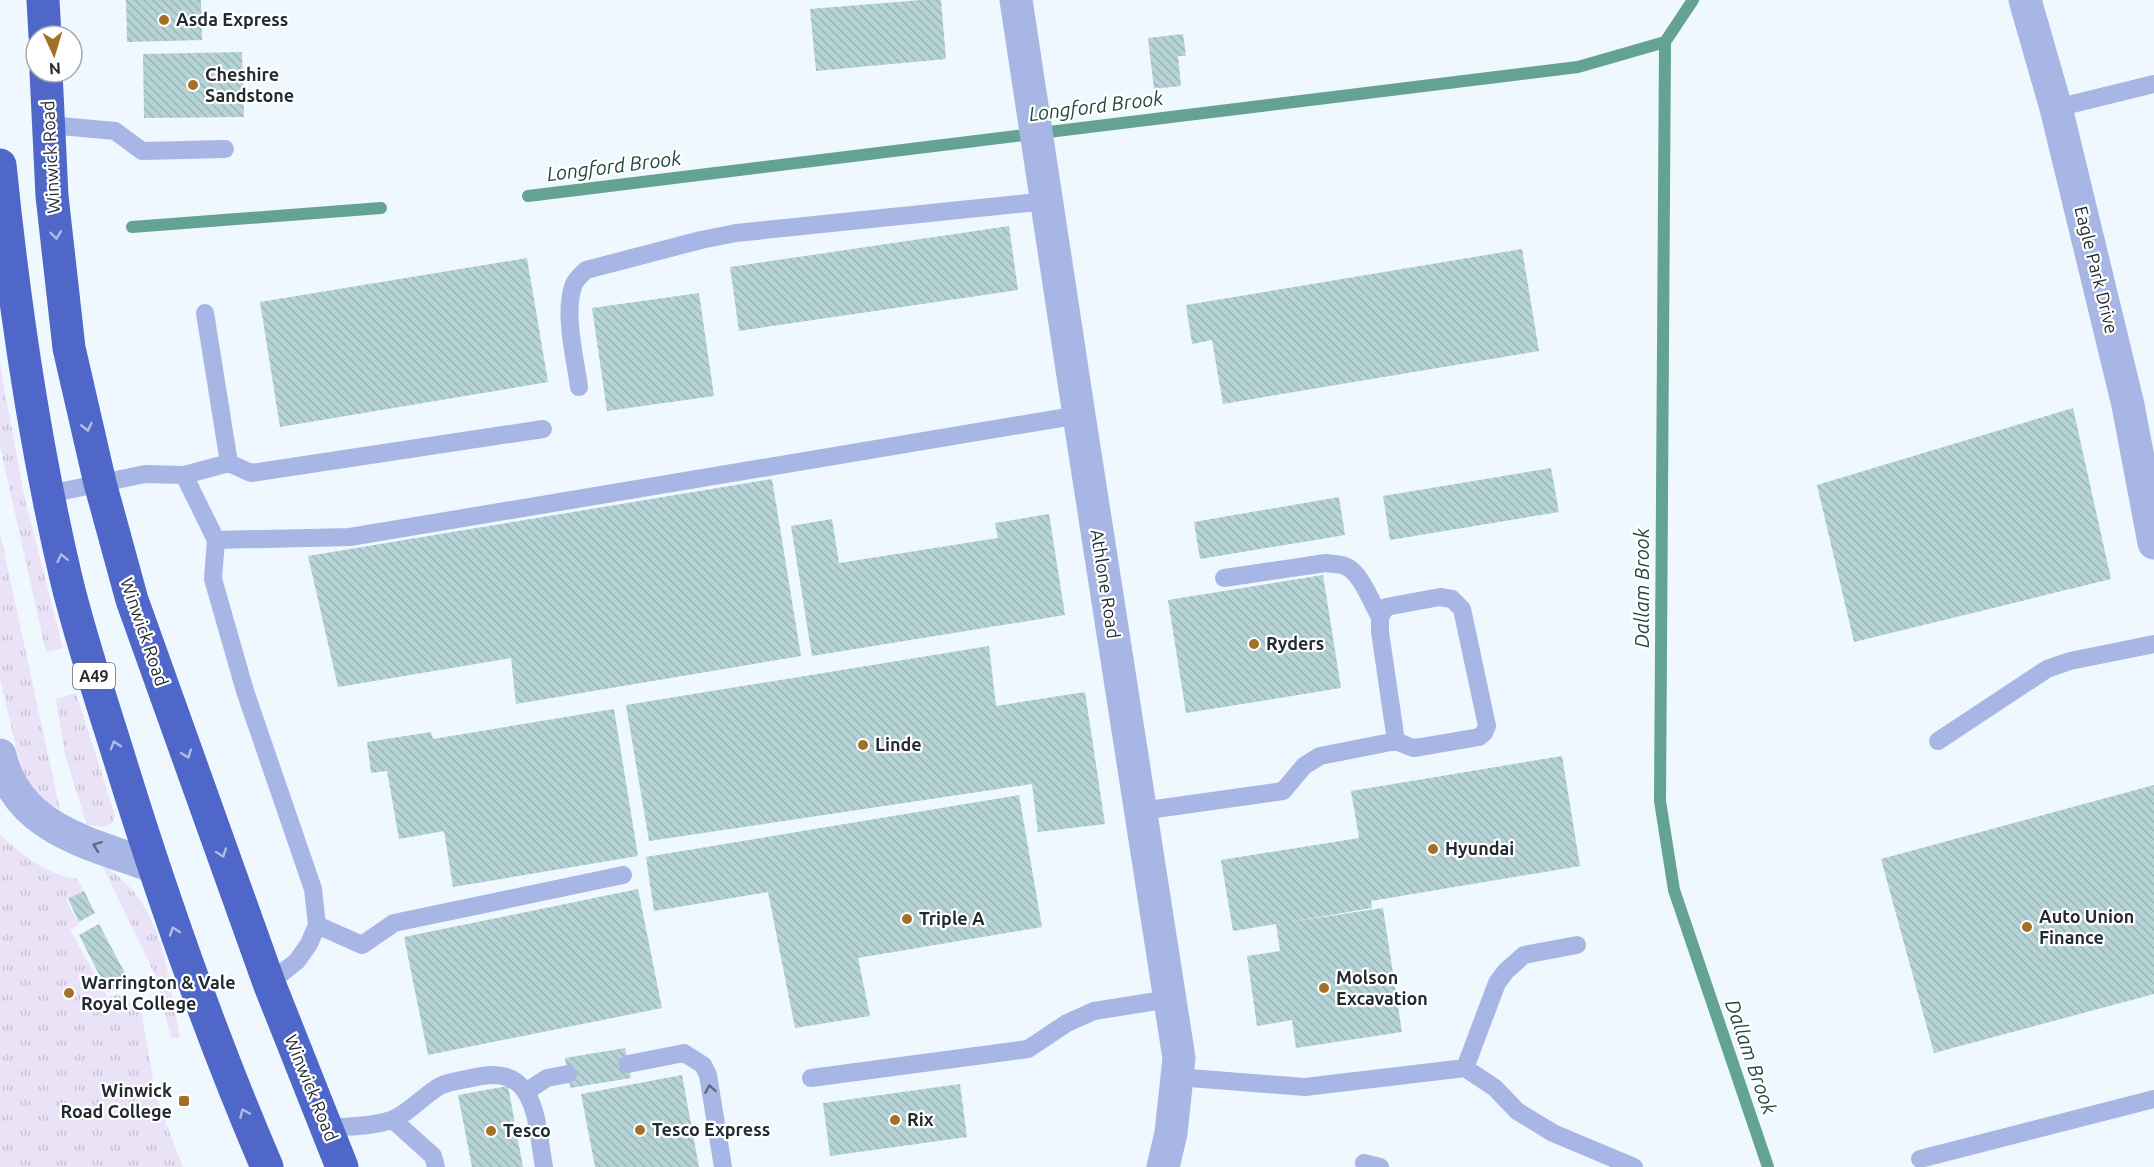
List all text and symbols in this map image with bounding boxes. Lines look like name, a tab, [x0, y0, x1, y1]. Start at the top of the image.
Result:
place label: Asda Express	[176, 9, 288, 29]
marker: Asda Express	[157, 13, 171, 27]
north arrow	[24, 24, 84, 84]
text: N	[48, 60, 62, 78]
place label: Cheshire Sandstone	[205, 64, 294, 105]
marker: Cheshire Sandstone	[186, 78, 200, 92]
water label: Longford Brook	[1028, 86, 1165, 125]
street label: Winwick Road	[37, 100, 63, 214]
water label: Longford Brook	[546, 146, 683, 185]
street label: Eagle Park Drive	[2071, 204, 2123, 336]
one-way arrow	[49, 231, 62, 240]
one-way arrow	[80, 422, 93, 432]
water label: Dallam Brook	[1630, 527, 1653, 648]
street label: Athlone Road	[1087, 528, 1124, 640]
one-way arrow	[56, 553, 69, 563]
street label: Winwick Road	[117, 575, 173, 688]
place label: Ryders	[1266, 633, 1324, 653]
marker: Ryders	[1247, 637, 1261, 651]
road number: A49	[73, 663, 115, 689]
place label: Linde	[875, 734, 922, 754]
marker: Linde	[856, 738, 870, 752]
one-way arrow	[110, 740, 122, 751]
one-way arrow	[180, 748, 193, 759]
place label: Hyundai	[1445, 838, 1514, 858]
one-way arrow	[92, 841, 103, 854]
marker: Hyundai	[1426, 842, 1440, 856]
one-way arrow	[215, 847, 228, 858]
place label: Auto Union Finance	[2039, 906, 2134, 947]
place label: Triple A	[919, 908, 985, 928]
marker: Triple A	[900, 912, 914, 926]
marker: Auto Union Finance	[2020, 920, 2034, 934]
one-way arrow	[169, 926, 182, 937]
place label: Molson Excavation	[1336, 967, 1428, 1008]
place label: Warrington & Vale Royal College	[81, 972, 236, 1013]
marker: Molson Excavation	[1317, 981, 1331, 995]
marker: Warrington & Vale Royal College	[62, 986, 76, 1000]
water label: Dallam Brook	[1721, 996, 1782, 1118]
street label: Winwick Road	[281, 1031, 342, 1144]
place label: Winwick Road College	[60, 1080, 172, 1121]
one-way arrow	[704, 1084, 717, 1094]
marker: Winwick Road College	[177, 1094, 191, 1108]
one-way arrow	[239, 1109, 251, 1120]
place label: Rix	[907, 1109, 934, 1129]
marker: Rix	[888, 1113, 902, 1127]
place label: Tesco Express	[652, 1119, 770, 1139]
place label: Tesco	[503, 1120, 551, 1140]
marker: Tesco Express	[633, 1123, 647, 1137]
marker: Tesco	[484, 1124, 498, 1138]

